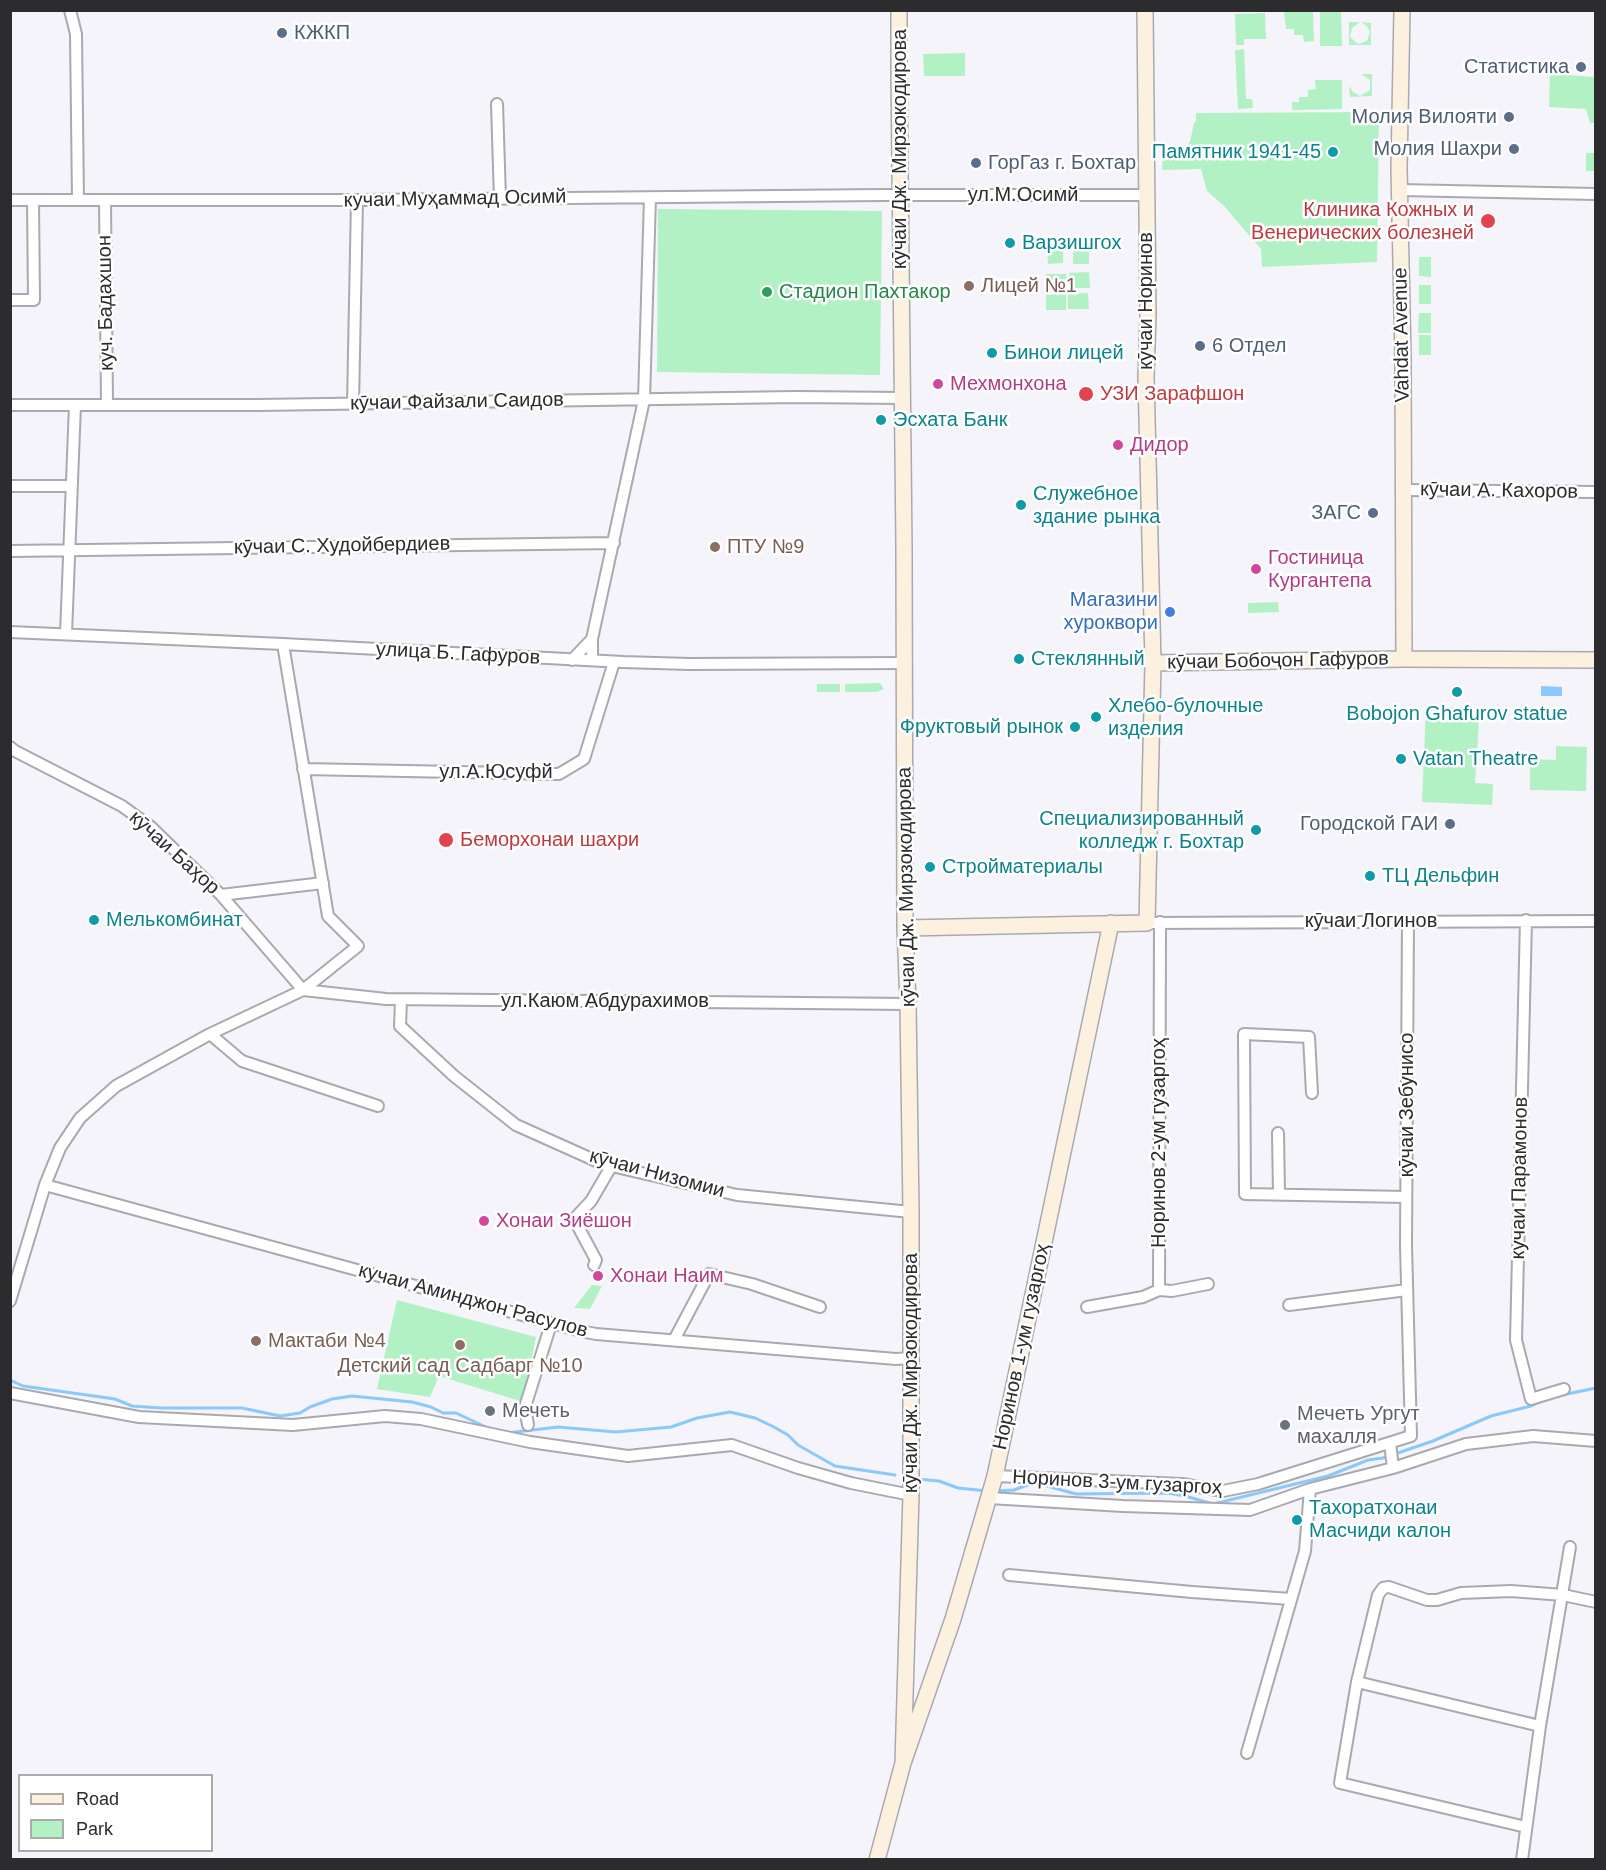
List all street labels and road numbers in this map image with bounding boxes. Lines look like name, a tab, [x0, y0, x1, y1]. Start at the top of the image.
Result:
street label: кӯчаи Дж. Мирзокодирова	[888, 29, 912, 269]
street label: ул.М.Осимй	[968, 183, 1078, 207]
street label: кучаи Муҳаммад Осимй	[343, 185, 567, 213]
street label: кӯчаи Норинов	[1134, 232, 1158, 370]
street label: куч. Бадахшон	[93, 235, 119, 371]
street label: Vahdat Avenue	[1389, 267, 1415, 403]
street label: кӯчаи Файзали Саидов	[350, 388, 564, 416]
street label: кӯчаи А. Кахоров	[1420, 478, 1578, 504]
street label: кӯчаи С. Худойбердиев	[234, 532, 450, 560]
street label: улица Б. Гафуров	[375, 638, 541, 670]
street label: кӯчаи Бобоҷон Гафуров	[1167, 647, 1389, 675]
street label: ул.А.Юсуфй	[439, 760, 553, 784]
street label: кӯчаи Дж. Мирзокодирова	[893, 767, 921, 1007]
street label: кӯчаи Баҳор	[124, 806, 224, 900]
street label: кӯчаи Логинов	[1305, 909, 1437, 933]
street label: ул.Каюм Абдурахимов	[501, 989, 709, 1013]
street label: кӯчаи Зебунисо	[1395, 1033, 1419, 1177]
street label: Норинов 2-ум гузаргоҳ	[1147, 1038, 1171, 1248]
street label: кучаи Парамонов	[1507, 1096, 1533, 1260]
street label: кӯчаи Низомии	[587, 1144, 727, 1204]
street label: Норинов 1-ум гузаргоҳ	[988, 1242, 1056, 1452]
street label: кӯчаи Дж. Мирзокодирова	[899, 1253, 923, 1493]
street label: кучаи Аминджон Расулов	[356, 1259, 590, 1343]
street label: Норинов 3-ум гузаргоҳ	[1012, 1466, 1222, 1500]

